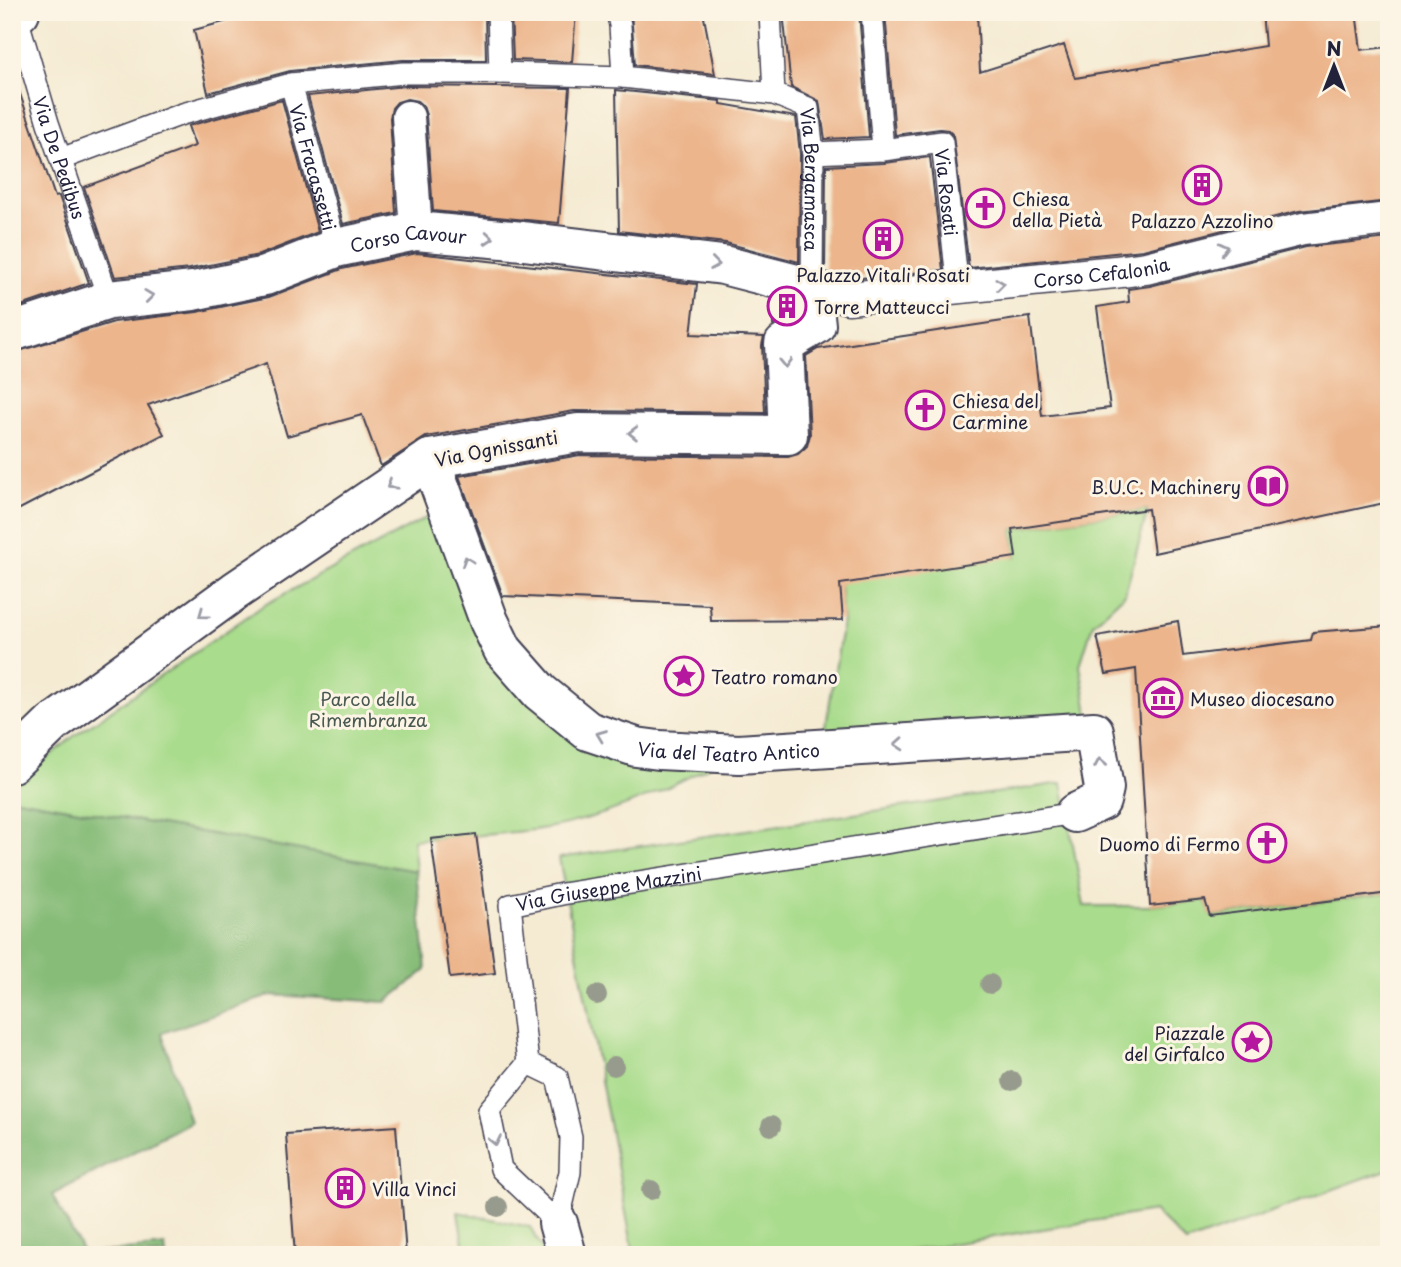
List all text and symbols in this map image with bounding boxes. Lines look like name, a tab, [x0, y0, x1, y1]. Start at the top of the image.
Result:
north arrow	[1300, 32, 1370, 102]
text: N	[1326, 34, 1342, 62]
street label: Via De Pedibus	[27, 93, 93, 222]
street label: Via Fracassetti	[283, 100, 344, 233]
street label: Via Bergamasca	[795, 106, 827, 252]
street label: Via Rosati	[929, 147, 966, 237]
building icon: Palazzo Azzolino	[1181, 164, 1223, 206]
place label: Chiesa della Pietà	[1012, 185, 1103, 233]
church icon: Chiesa della Pietà	[964, 187, 1006, 229]
place label: Palazzo Azzolino	[1130, 207, 1274, 234]
street label: Corso Cavour	[347, 218, 468, 258]
building icon: Palazzo Vitali Rosati	[862, 218, 904, 260]
one-way arrow	[484, 230, 495, 245]
one-way arrow	[1218, 242, 1230, 256]
street label: Corso Cefalonia	[1032, 249, 1172, 293]
one-way arrow	[709, 257, 721, 272]
place label: Palazzo Vitali Rosati	[796, 261, 970, 288]
one-way arrow	[994, 276, 1006, 291]
building icon: Torre Matteucci	[766, 285, 808, 327]
one-way arrow	[143, 288, 154, 303]
place label: Torre Matteucci	[814, 293, 950, 320]
one-way arrow	[778, 357, 793, 368]
place label: Chiesa del Carmine	[952, 387, 1039, 435]
church icon: Chiesa del Carmine	[904, 389, 946, 431]
street label: Via Ognissanti	[432, 423, 560, 473]
one-way arrow	[627, 425, 637, 441]
library icon: B.U.C. Machinery	[1247, 465, 1289, 507]
place label: B.U.C. Machinery	[1091, 473, 1241, 500]
one-way arrow	[386, 477, 399, 489]
one-way arrow	[461, 556, 475, 568]
one-way arrow	[198, 605, 211, 618]
place icon: Teatro romano	[663, 655, 705, 697]
place label: Teatro romano	[711, 663, 838, 690]
museum icon: Museo diocesano	[1142, 677, 1184, 719]
park label: Parco della Rimembranza	[309, 685, 428, 733]
place label: Museo diocesano	[1190, 685, 1335, 712]
one-way arrow	[596, 730, 608, 744]
street label: Via del Teatro Antico	[636, 734, 821, 768]
one-way arrow	[894, 736, 905, 751]
one-way arrow	[1093, 757, 1108, 769]
church icon: Duomo di Fermo	[1246, 822, 1288, 864]
place label: Duomo di Fermo	[1099, 830, 1240, 857]
street label: Via Giuseppe Mazzini	[513, 859, 703, 917]
place label: Piazzale del Girfalco	[1124, 1019, 1225, 1067]
place icon: Piazzale del Girfalco	[1231, 1021, 1273, 1063]
one-way arrow	[487, 1135, 502, 1147]
building icon: Villa Vinci	[324, 1167, 366, 1209]
place label: Villa Vinci	[372, 1175, 457, 1202]

